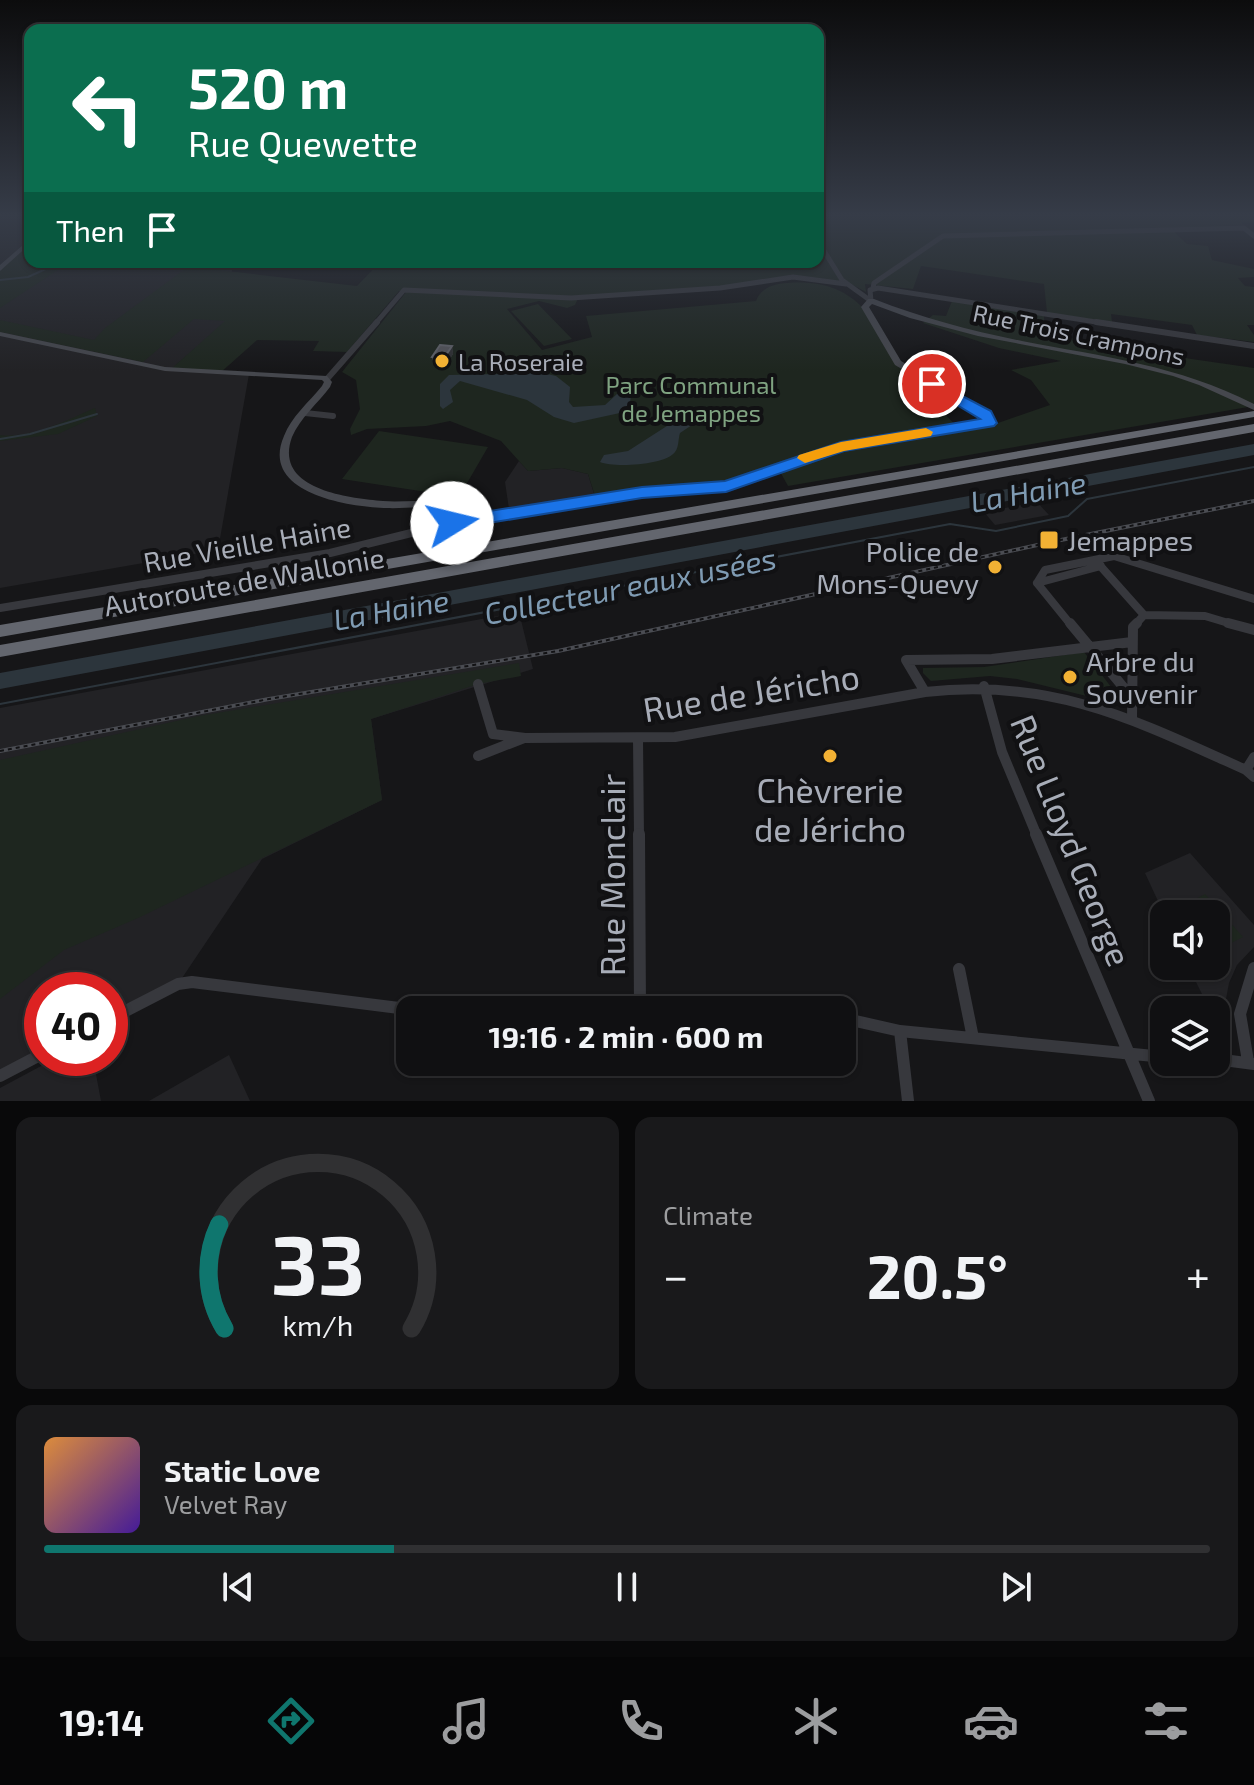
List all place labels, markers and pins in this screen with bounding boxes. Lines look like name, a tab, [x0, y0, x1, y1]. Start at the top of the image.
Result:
place label: La Roseraie	[458, 347, 584, 376]
pin	[898, 350, 966, 418]
marker: La Roseraie	[433, 352, 451, 370]
place label: Jemappes	[1067, 523, 1193, 557]
marker: Jemappes	[1038, 529, 1060, 551]
place label: Police de Mons-Quevy	[816, 534, 979, 600]
marker: Police de Mons-Quevy	[986, 558, 1004, 576]
place label: Arbre du Souvenir	[1086, 644, 1198, 710]
marker: Arbre du Souvenir	[1061, 668, 1079, 686]
marker: Chèvrerie de Jéricho	[821, 747, 839, 765]
place label: Chèvrerie de Jéricho	[754, 769, 906, 849]

